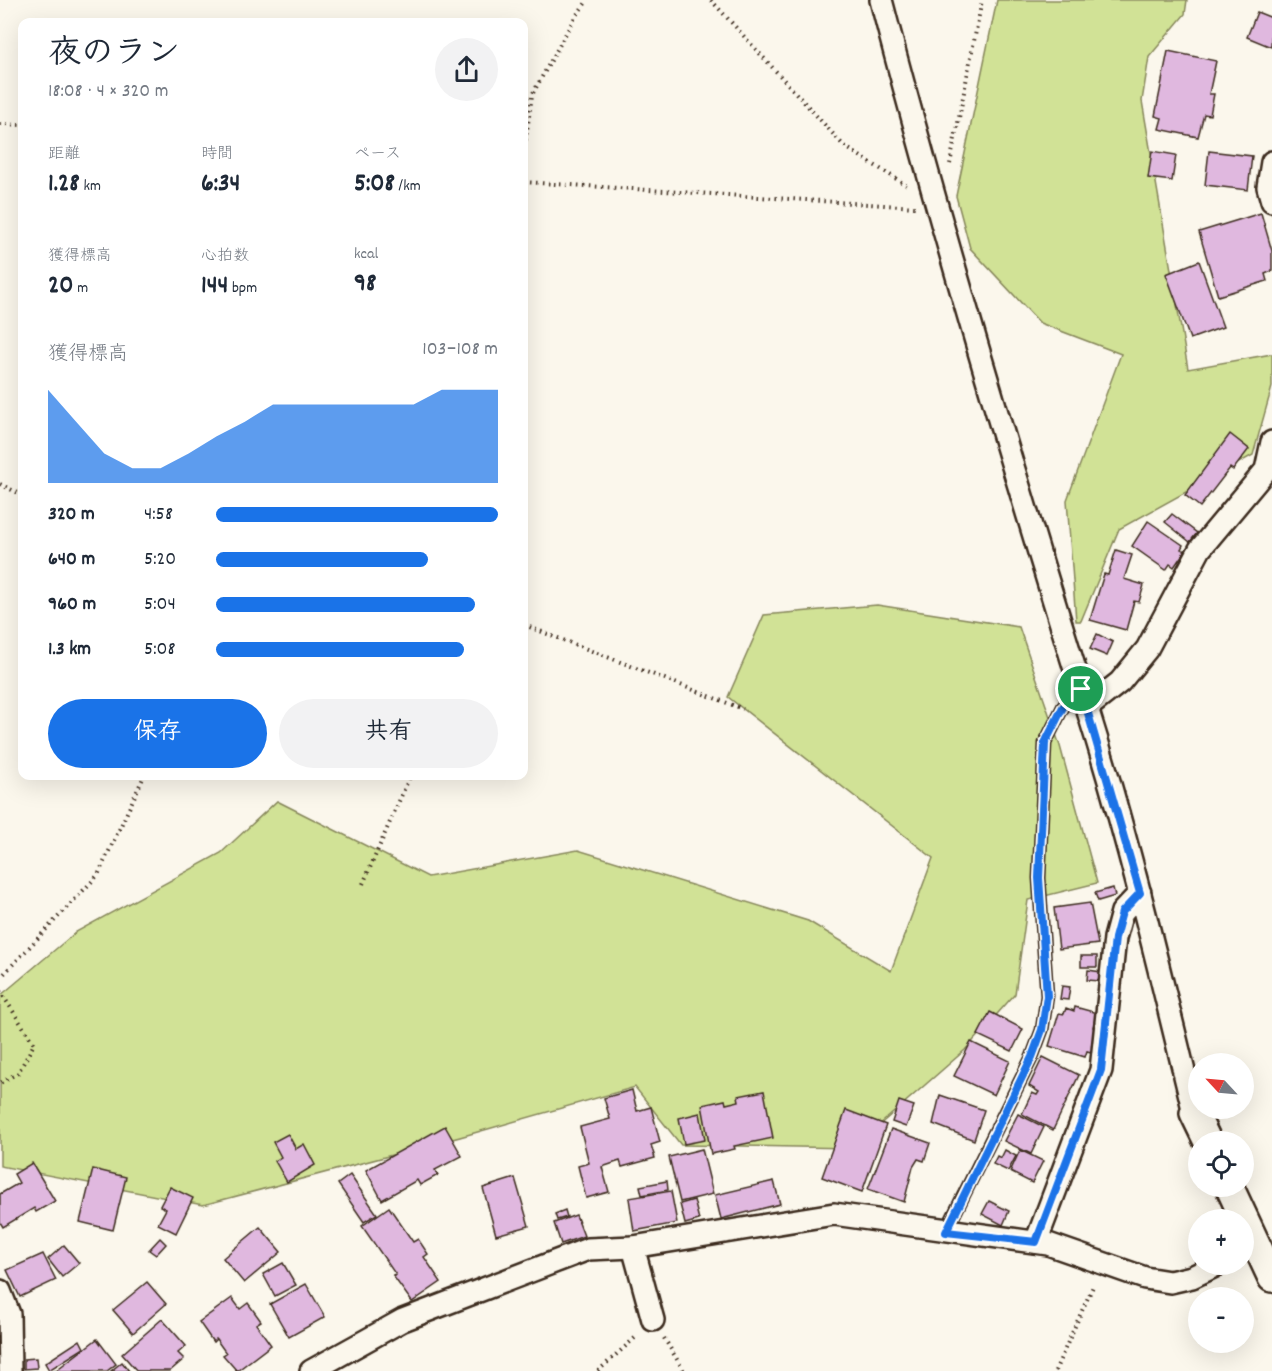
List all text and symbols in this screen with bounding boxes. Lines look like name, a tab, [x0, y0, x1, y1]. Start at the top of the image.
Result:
text: 夜のラン	[48, 32, 180, 79]
button: share	[435, 38, 498, 101]
text: 18:08 · 4 × 320 m	[48, 78, 168, 106]
text: 距離	[48, 143, 80, 166]
text: 時間	[201, 143, 233, 166]
text: ペース	[354, 143, 401, 166]
text: 1.28	[48, 166, 80, 203]
text: 6:34	[201, 166, 240, 203]
text: 5:08	[354, 166, 395, 203]
text: km	[80, 175, 101, 198]
text: /km	[395, 175, 421, 198]
text: kcal	[354, 243, 378, 266]
text: 獲得標高	[48, 245, 112, 268]
text: 心拍数	[201, 245, 249, 268]
text: 98	[354, 266, 376, 303]
text: 20	[48, 268, 74, 305]
text: 144	[201, 268, 228, 305]
text: m	[74, 277, 88, 300]
text: bpm	[228, 277, 257, 300]
text: 103–108 m	[422, 336, 498, 364]
text: 獲得標高	[48, 341, 128, 369]
text: 320 m	[48, 501, 95, 529]
text: 4:58	[144, 501, 173, 529]
text: 640 m	[48, 546, 95, 574]
text: 5:20	[144, 546, 176, 574]
text: 960 m	[48, 591, 96, 619]
text: 5:04	[144, 591, 176, 619]
text: 1.3 km	[48, 636, 91, 664]
text: 5:08	[144, 636, 176, 664]
pin	[1055, 663, 1106, 714]
icon: arrive	[1064, 672, 1097, 705]
button: 保存	[48, 699, 267, 768]
button: 共有	[279, 699, 498, 768]
north arrow	[1188, 1053, 1254, 1119]
map controls	[1188, 1053, 1254, 1353]
button: locate	[1188, 1131, 1254, 1197]
button: +	[1188, 1209, 1254, 1275]
button: −	[1188, 1287, 1254, 1353]

